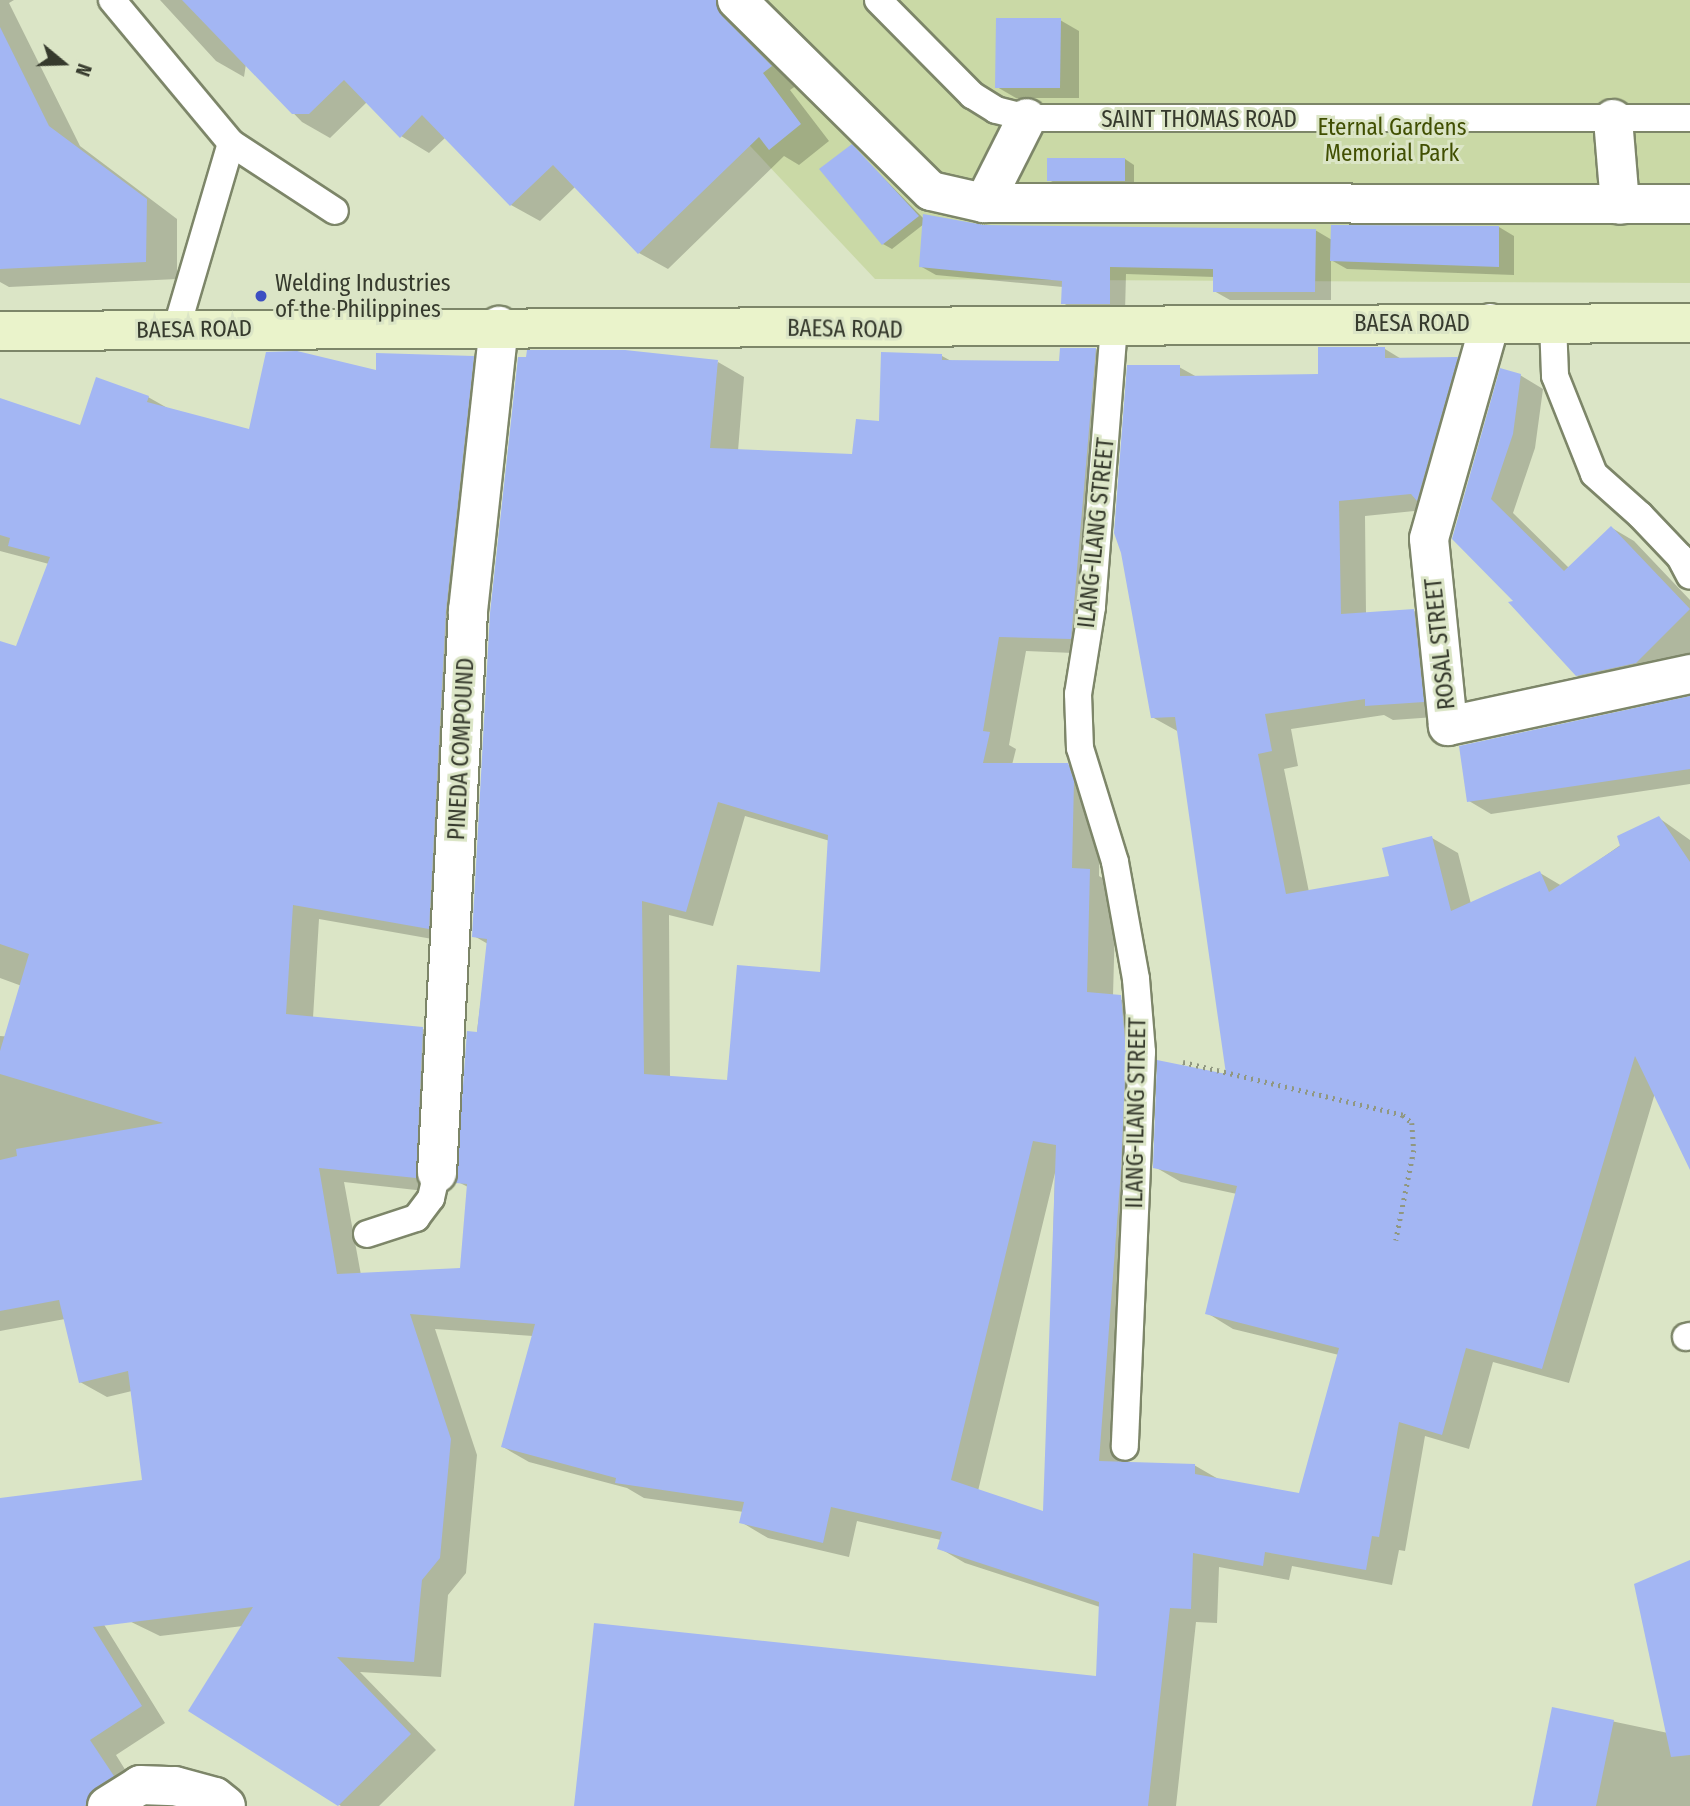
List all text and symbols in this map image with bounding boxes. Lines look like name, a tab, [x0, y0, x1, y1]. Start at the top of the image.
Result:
north arrow	[28, 28, 98, 98]
text: N	[71, 61, 96, 79]
street label: SAINT THOMAS ROAD	[1101, 105, 1297, 133]
park label: Eternal Gardens Memorial Park	[1317, 113, 1467, 167]
place label: Welding Industries of the Philippines	[275, 269, 451, 323]
marker: Welding Industries of the Philippines	[253, 288, 269, 304]
street label: BAESA ROAD	[1354, 309, 1470, 337]
street label: BAESA ROAD	[136, 314, 252, 344]
street label: BAESA ROAD	[787, 314, 903, 344]
street label: ILANG-ILANG STREET	[1072, 437, 1120, 629]
street label: ROSAL STREET	[1419, 577, 1461, 711]
street label: PINEDA COMPOUND	[442, 657, 480, 841]
street label: ILANG-ILANG STREET	[1121, 1017, 1151, 1209]

